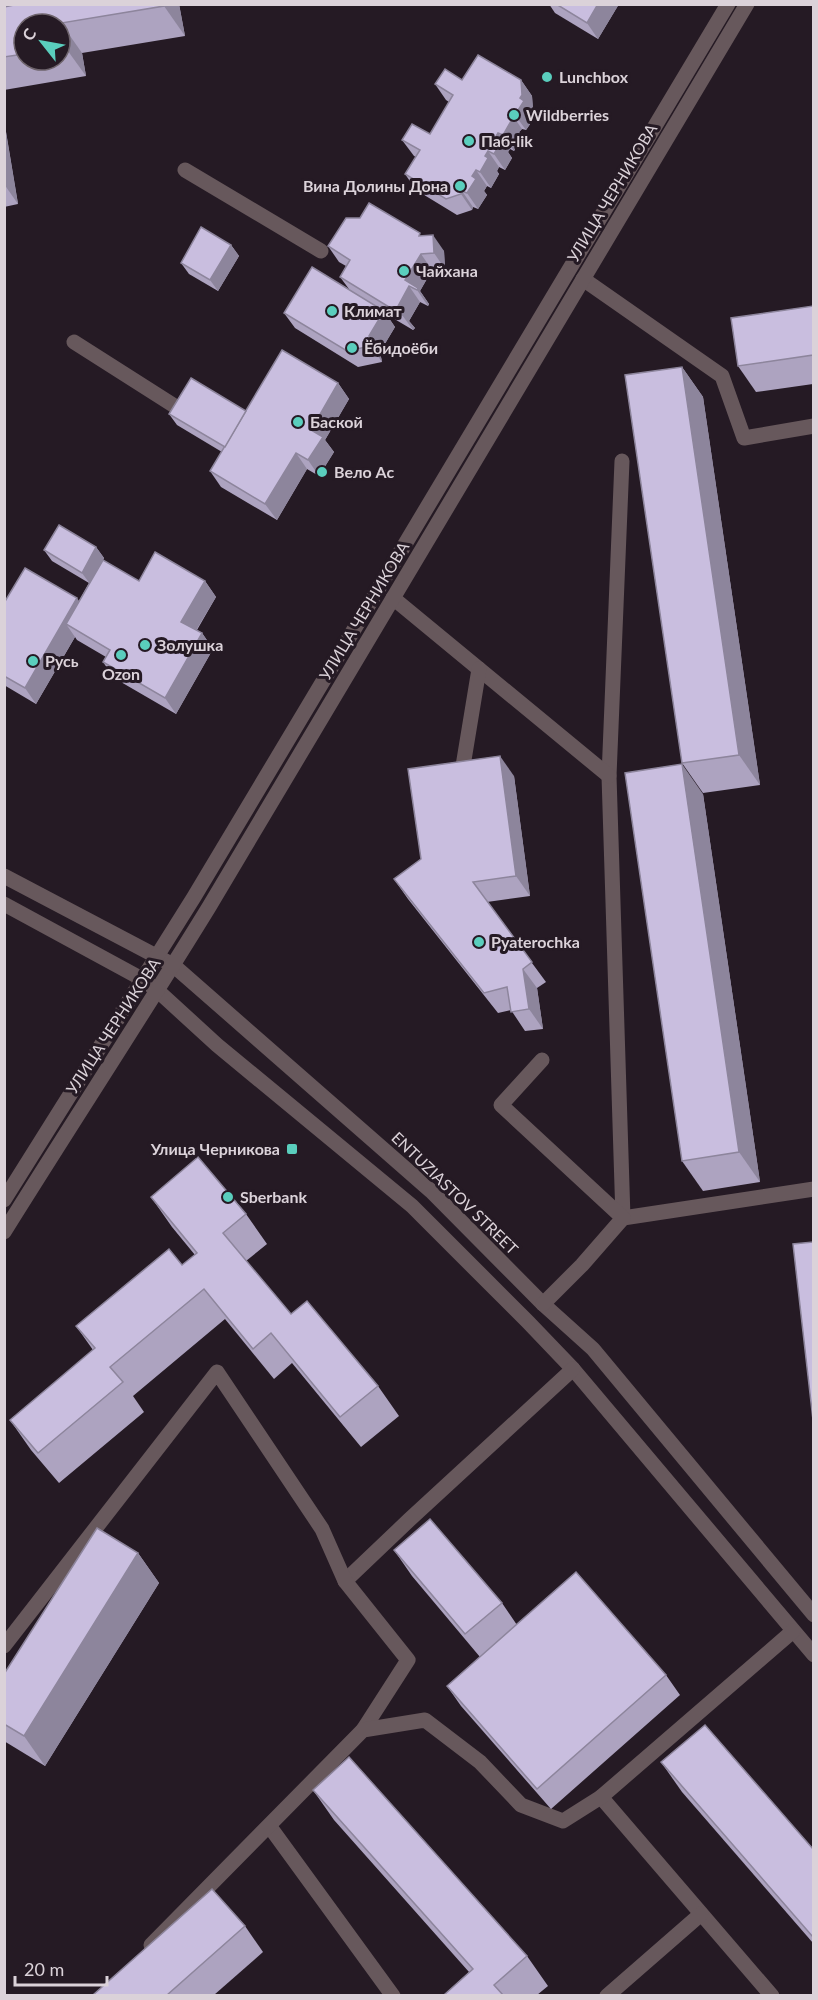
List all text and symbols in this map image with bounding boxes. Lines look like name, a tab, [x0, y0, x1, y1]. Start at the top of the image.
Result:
north arrow	[12, 12, 72, 72]
text: С	[18, 24, 40, 43]
place label: Lunchbox	[559, 67, 629, 86]
marker: Lunchbox	[540, 70, 554, 84]
place label: Wildberries	[526, 105, 609, 124]
marker: Wildberries	[507, 108, 521, 122]
street label: УЛИЦА ЧЕРНИКОВА	[563, 120, 661, 265]
place label: Паб-lik	[481, 131, 533, 150]
marker: Паб-lik	[462, 134, 476, 148]
place label: Вина Долины Дона	[303, 176, 448, 195]
marker: Вина Долины Дона	[453, 179, 467, 193]
place label: Чайхана	[416, 261, 478, 280]
marker: Чайхана	[397, 264, 411, 278]
place label: Климат	[344, 301, 402, 320]
marker: Климат	[325, 304, 339, 318]
place label: Ёбидоёби	[364, 338, 438, 357]
marker: Ёбидоёби	[345, 341, 359, 355]
place label: Баской	[310, 412, 363, 431]
marker: Баской	[291, 415, 305, 429]
place label: Вело Ас	[334, 462, 394, 481]
marker: Вело Ас	[315, 465, 329, 479]
street label: УЛИЦА ЧЕРНИКОВА	[315, 538, 413, 683]
place label: Золушка	[157, 635, 223, 654]
marker: Золушка	[138, 638, 152, 652]
marker: Ozon	[114, 648, 128, 662]
place label: Русь	[45, 651, 79, 670]
marker: Русь	[26, 654, 40, 668]
place label: Ozon	[102, 664, 140, 683]
place label: Pyaterochka	[491, 932, 580, 951]
marker: Pyaterochka	[472, 935, 486, 949]
street label: УЛИЦА ЧЕРНИКОВА	[62, 954, 164, 1097]
street label: ENTUZIASTOV STREET	[388, 1127, 523, 1258]
place label: Улица Черникова	[150, 1139, 280, 1158]
marker: Улица Черникова	[285, 1142, 299, 1156]
place label: Sberbank	[240, 1187, 307, 1206]
marker: Sberbank	[221, 1190, 235, 1204]
scale bar	[15, 1949, 106, 1987]
text: 20 m	[24, 1958, 64, 1980]

